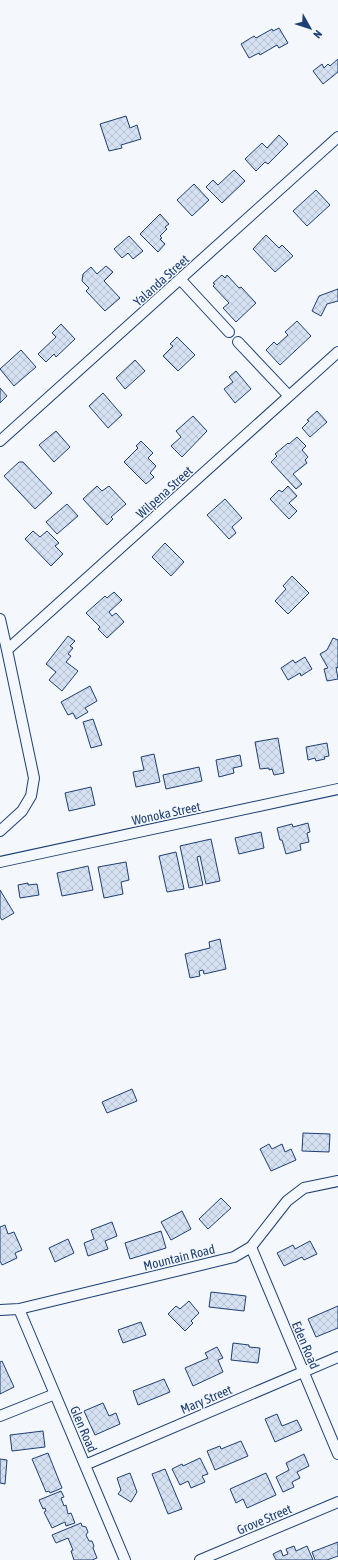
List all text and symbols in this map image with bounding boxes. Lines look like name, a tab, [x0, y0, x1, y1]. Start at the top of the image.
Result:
north arrow	[290, 8, 330, 48]
text: N	[311, 28, 324, 41]
street label: Yalanda Street	[131, 251, 192, 309]
street label: Wilpena Street	[133, 463, 196, 522]
street label: Wonoka Street	[130, 799, 202, 828]
street label: Mountain Road	[142, 1241, 216, 1274]
street label: Eden Road	[289, 1319, 322, 1371]
street label: Mary Street	[178, 1382, 234, 1417]
street label: Glen Road	[67, 1404, 100, 1455]
street label: Grove Street	[235, 1501, 294, 1538]

